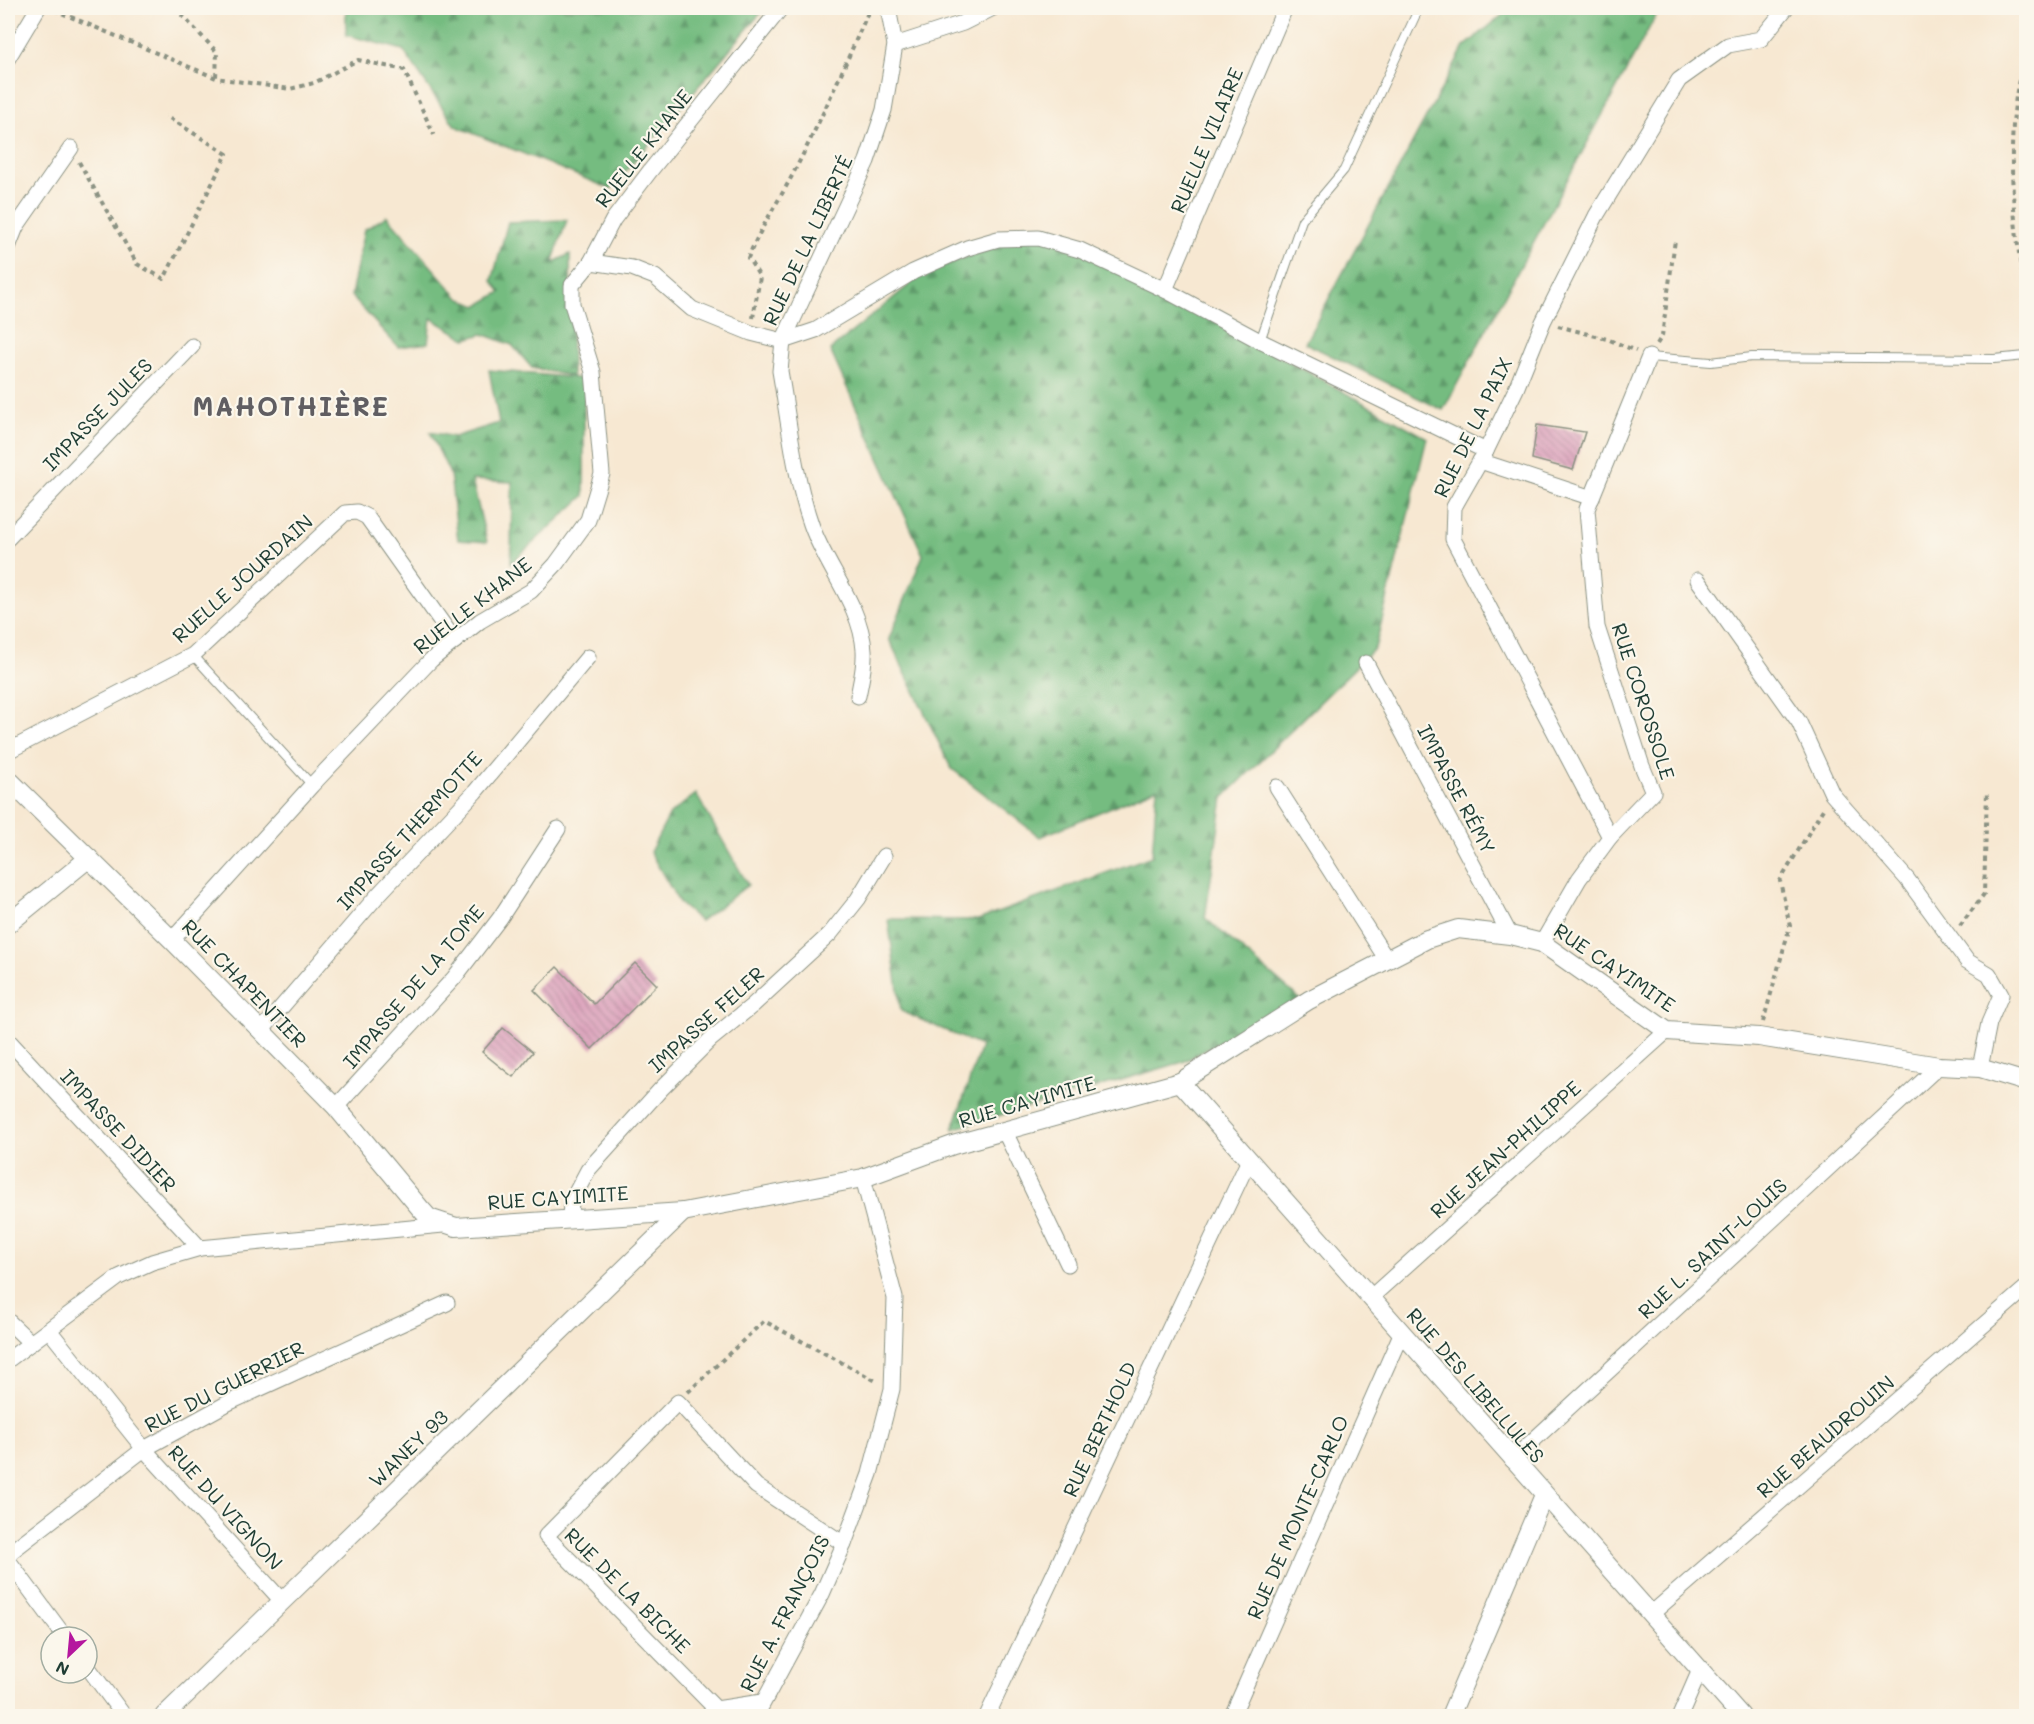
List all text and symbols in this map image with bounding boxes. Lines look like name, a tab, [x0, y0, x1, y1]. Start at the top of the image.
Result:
street label: RUELLE VILAIRE	[1164, 63, 1248, 217]
street label: RUELLE KHANE	[589, 84, 697, 212]
street label: RUE DE LA LIBERTÉ	[756, 151, 858, 329]
street label: IMPASSE JULES	[37, 352, 157, 476]
street label: RUE DE LA PAIX	[1427, 353, 1517, 501]
district label: MAHOTHIÈRE	[192, 389, 390, 423]
street label: RUELLE JOURDAIN	[166, 508, 318, 648]
street label: RUELLE KHANE	[408, 551, 536, 659]
street label: RUE COROSSOLE	[1606, 619, 1682, 783]
street label: IMPASSE RÉMY	[1412, 720, 1502, 858]
street label: IMPASSE THERMOTTE	[331, 745, 487, 915]
street label: IMPASSE DE LA TOME	[337, 899, 489, 1073]
street label: RUE CHAPENTIER	[177, 913, 313, 1053]
street label: RUE CAYIMITE	[1549, 917, 1681, 1017]
street label: IMPASSE FELER	[643, 960, 769, 1078]
street label: IMPASSE DIDIER	[55, 1063, 183, 1197]
street label: RUE CAYIMITE	[955, 1069, 1099, 1133]
street label: RUE JEAN-PHILIPPE	[1424, 1074, 1586, 1224]
street label: RUE L. SAINT-LOUIS	[1632, 1172, 1792, 1324]
street label: RUE CAYIMITE	[487, 1179, 629, 1215]
street label: RUE DES LIBELLULES	[1401, 1302, 1551, 1468]
street label: RUE DU GUERRIER	[140, 1335, 308, 1437]
street label: RUE BERTHOLD	[1056, 1357, 1142, 1501]
street label: RUE BEAUDROUIN	[1751, 1369, 1899, 1503]
street label: WANEY 93	[363, 1404, 453, 1492]
street label: RUE DE MONTE-CARLO	[1240, 1411, 1354, 1623]
street label: RUE DU VIGNON	[163, 1439, 289, 1575]
street label: RUE DE LA BICHE	[560, 1522, 696, 1658]
street label: RUE A. FRANÇOIS	[733, 1530, 835, 1696]
north arrow	[39, 1625, 99, 1685]
text: N	[52, 1657, 72, 1681]

